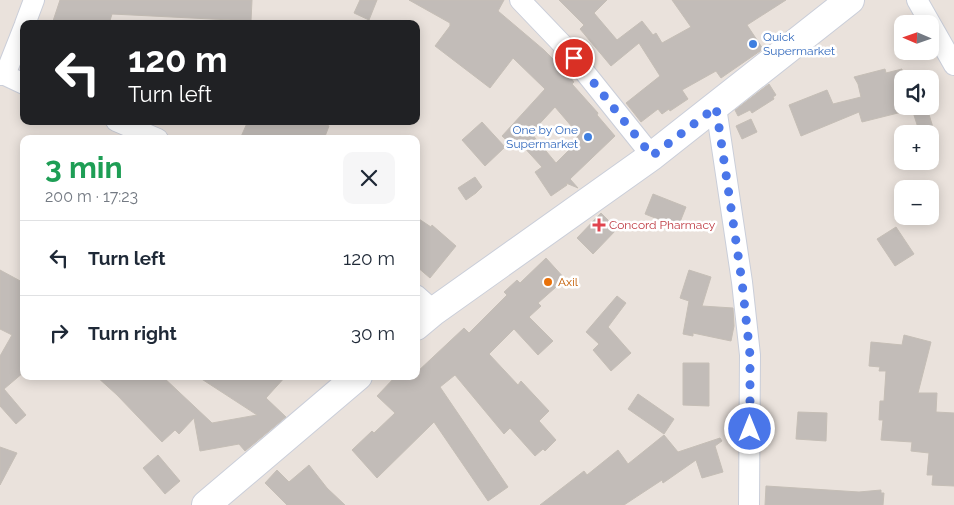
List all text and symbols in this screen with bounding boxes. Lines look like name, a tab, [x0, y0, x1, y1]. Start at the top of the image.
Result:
north arrow	[894, 15, 939, 60]
map controls	[894, 15, 939, 225]
place label: Quick Supermarket	[763, 30, 835, 58]
pin	[553, 37, 595, 79]
marker: Quick Supermarket	[747, 38, 759, 50]
text: 120 m	[128, 39, 228, 80]
icon: left	[45, 40, 110, 105]
icon: arrive	[560, 44, 588, 72]
button: sound	[894, 70, 939, 115]
text: Turn left	[128, 81, 212, 107]
place label: One by One Supermarket	[506, 123, 578, 151]
button: +	[894, 125, 939, 170]
marker: One by One Supermarket	[582, 131, 594, 143]
text: 3 min	[45, 150, 123, 185]
button: close	[343, 152, 395, 204]
button: −	[894, 180, 939, 225]
text: 200 m · 17:23	[45, 187, 138, 206]
place label: Concord Pharmacy	[609, 218, 716, 232]
marker: Concord Pharmacy	[593, 219, 605, 231]
icon: left	[45, 244, 73, 272]
text: Turn left	[88, 247, 165, 269]
text: 120 m	[343, 247, 395, 269]
place label: Axil	[558, 275, 579, 289]
marker: Axil	[542, 276, 554, 288]
icon: right	[45, 319, 73, 347]
text: Turn right	[88, 322, 177, 344]
text: 30 m	[351, 322, 395, 344]
position arrow	[723, 402, 775, 454]

